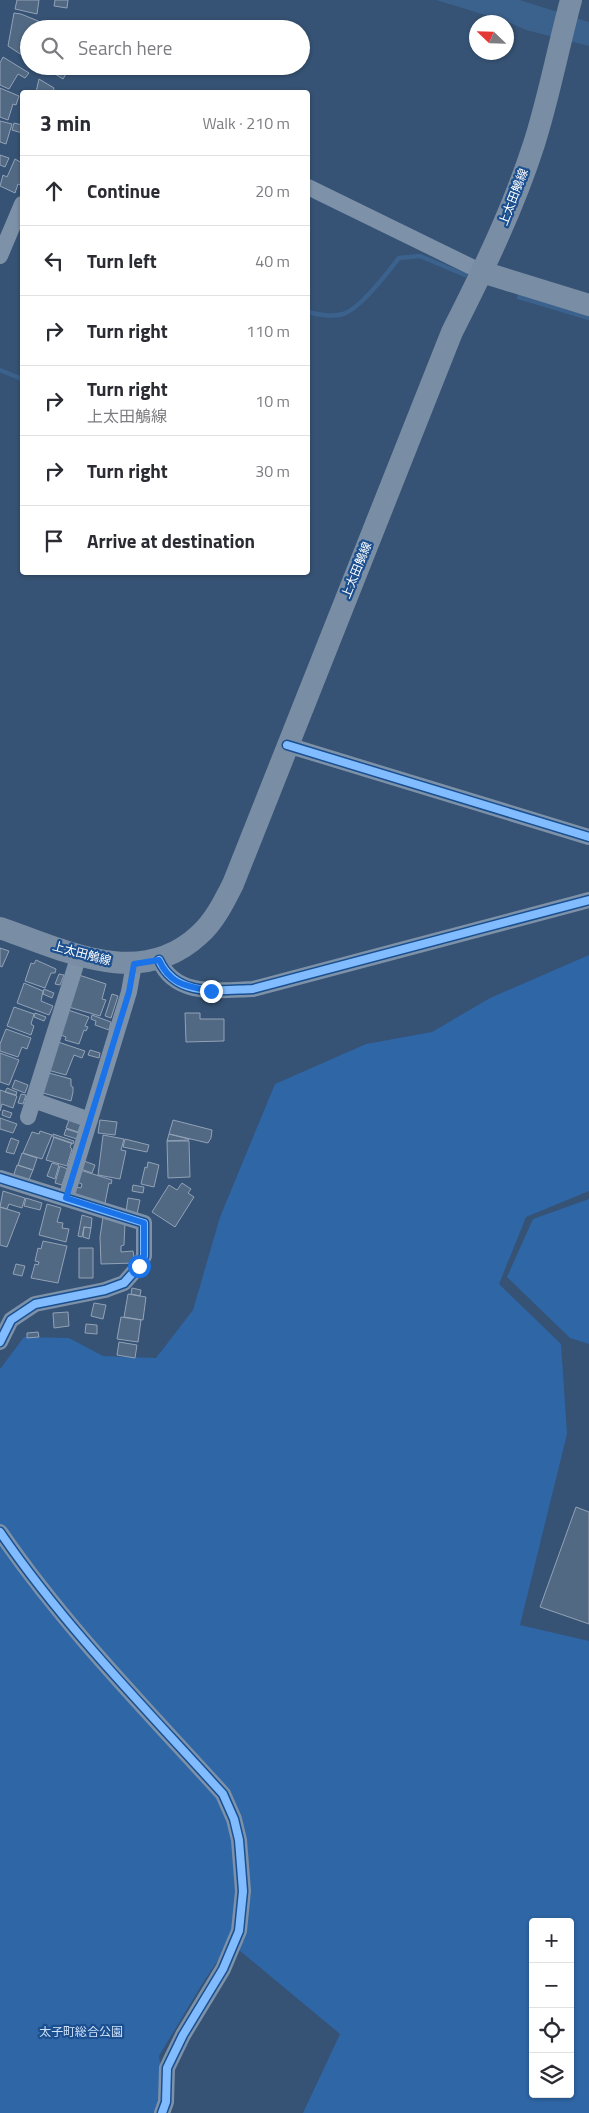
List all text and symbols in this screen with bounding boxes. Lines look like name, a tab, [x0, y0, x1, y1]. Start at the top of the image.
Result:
north arrow	[469, 15, 514, 60]
search box	[20, 20, 310, 75]
text: Search here	[78, 33, 172, 62]
icon: search	[38, 34, 66, 62]
text: 3 min	[40, 107, 91, 139]
text: Walk · 210 m	[202, 111, 290, 135]
street label: 上太田鵤線	[493, 166, 533, 228]
text: Continue	[87, 176, 160, 205]
icon: ahead	[40, 177, 68, 205]
text: 20 m	[255, 179, 290, 203]
text: Turn left	[87, 246, 157, 275]
icon: left	[40, 247, 68, 275]
text: 40 m	[255, 249, 290, 273]
text: Turn right	[87, 316, 168, 345]
icon: right	[40, 317, 68, 345]
text: 110 m	[246, 319, 290, 343]
text: Turn right	[87, 374, 168, 403]
icon: right	[40, 387, 68, 415]
text: 10 m	[255, 389, 290, 413]
text: 上太田鵤線	[87, 404, 167, 428]
text: Turn right	[87, 456, 168, 485]
icon: right	[40, 457, 68, 485]
text: 30 m	[255, 459, 290, 483]
text: Arrive at destination	[87, 526, 255, 555]
icon: arrive	[40, 527, 68, 555]
street label: 上太田鵤線	[336, 539, 376, 601]
street label: 上太田鵤線	[51, 936, 113, 970]
route end	[200, 980, 223, 1003]
route start	[128, 1255, 151, 1278]
map controls	[529, 1918, 574, 2098]
button: +	[529, 1918, 574, 1963]
button: −	[529, 1963, 574, 2008]
button: locate	[529, 2008, 574, 2053]
park label: 太子町総合公園	[39, 2022, 123, 2041]
button: layers	[529, 2053, 574, 2098]

